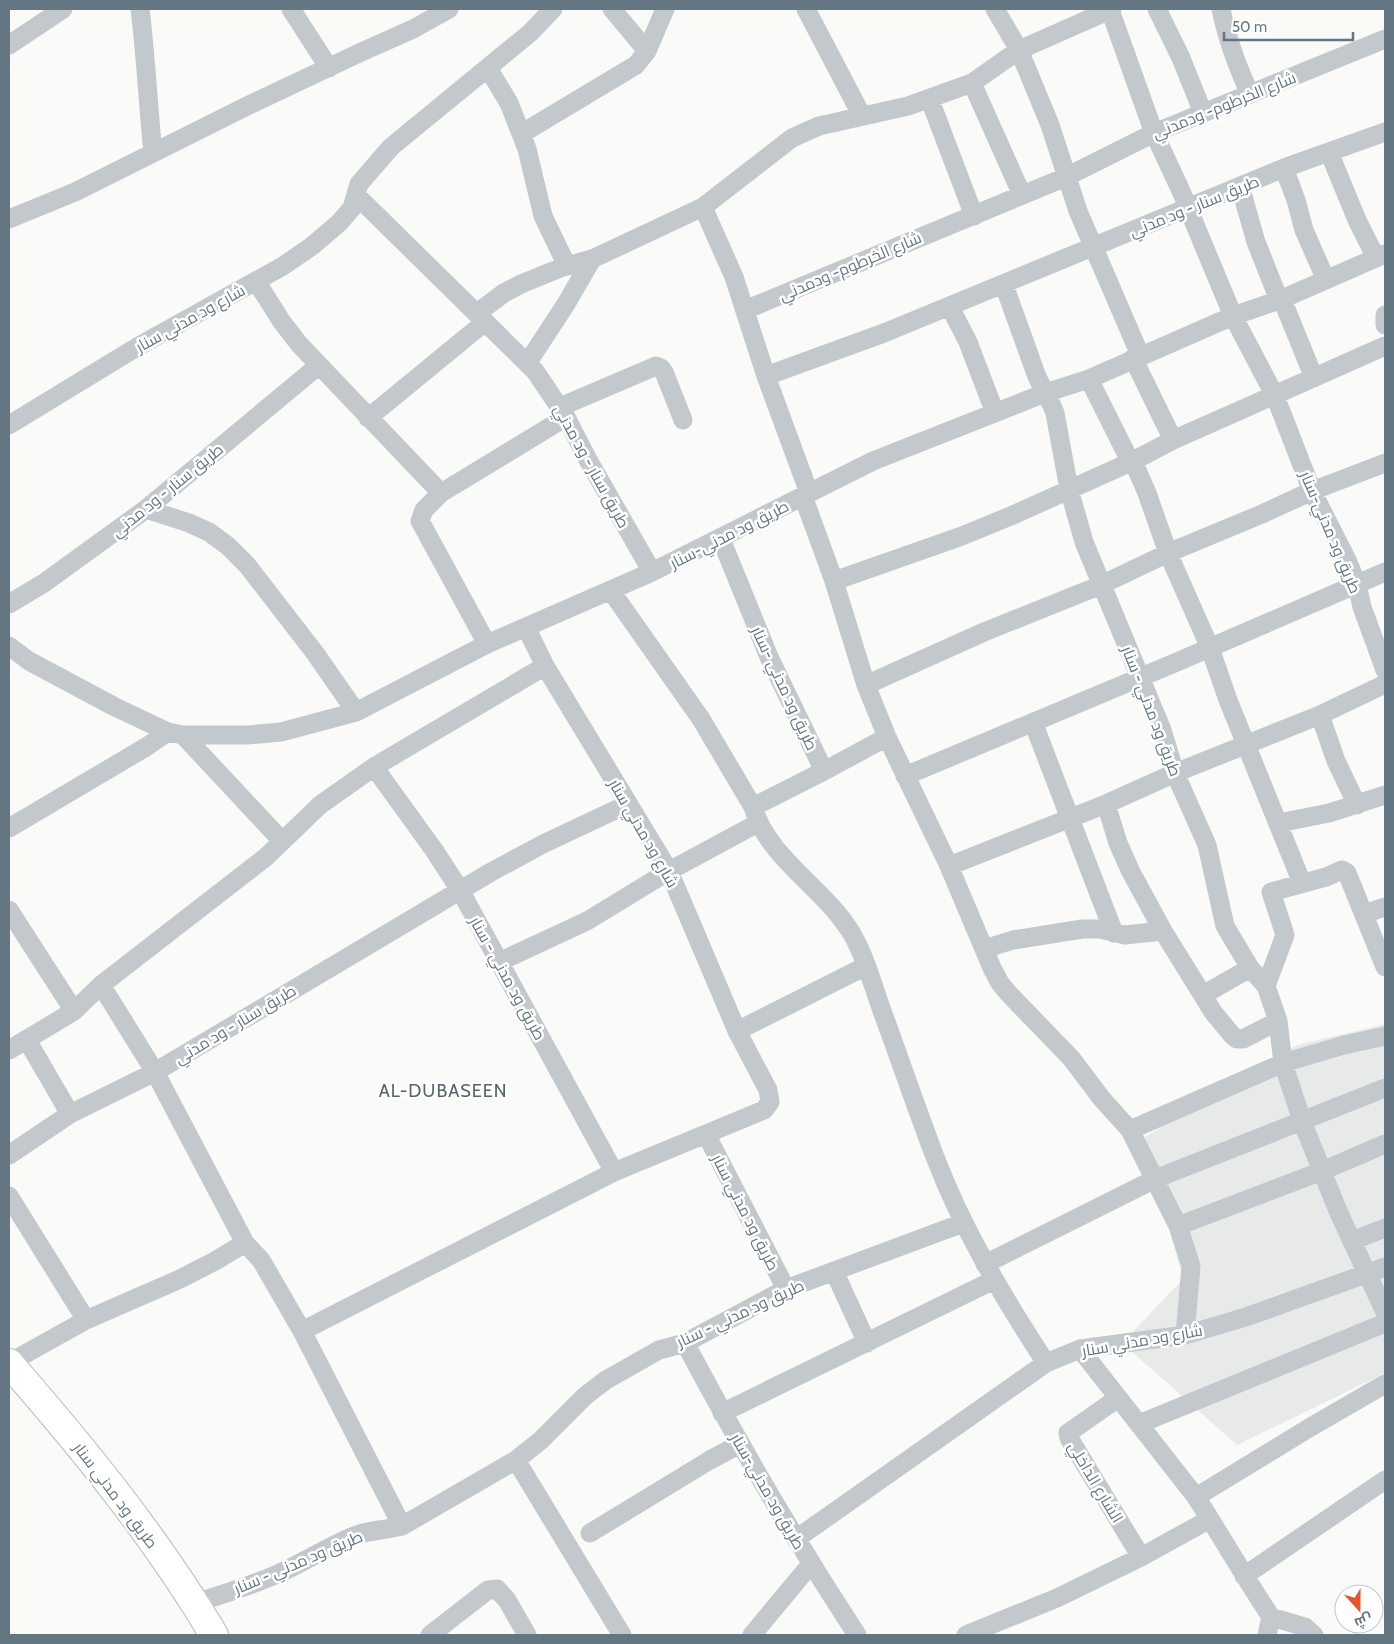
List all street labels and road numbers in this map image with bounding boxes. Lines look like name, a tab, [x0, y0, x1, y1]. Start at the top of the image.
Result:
street label: شارع الخرطوم- ودمدني	[1150, 68, 1300, 147]
street label: طريق سنار - ود مدني	[1127, 172, 1263, 245]
street label: شارع الخرطوم- ودمدني	[776, 228, 926, 309]
street label: شارع ود مدني سنار	[131, 280, 250, 360]
street label: طريق سنار - ود مدني	[546, 401, 633, 533]
street label: طريق سنار - ود مدني	[108, 439, 230, 544]
street label: طريق ود مدني-سنار	[1292, 467, 1365, 598]
street label: طريق ود مدني-سنار	[666, 496, 794, 577]
street label: طريق ود مدني -سنار	[743, 622, 822, 755]
street label: طريق ود مدني - سنار	[1114, 642, 1185, 781]
street label: شارع ود مدني سنار	[601, 775, 682, 893]
street label: طريق ود مدني - سنار	[462, 912, 549, 1045]
street label: طريق سنار - ود مدني	[171, 981, 301, 1072]
street label: طريق ود مدني سنار	[704, 1150, 783, 1275]
street label: طريق ود مدني - سنار	[673, 1276, 809, 1355]
street label: شارع ود مدني سنار	[1079, 1321, 1205, 1365]
street label: طريق ود مدني-سنار	[723, 1429, 809, 1555]
street label: طريق ود مدني سنار	[66, 1438, 162, 1555]
street label: الشارع الداخلي	[1061, 1438, 1127, 1528]
street label: طريق ود مدني - سنار	[230, 1527, 367, 1602]

